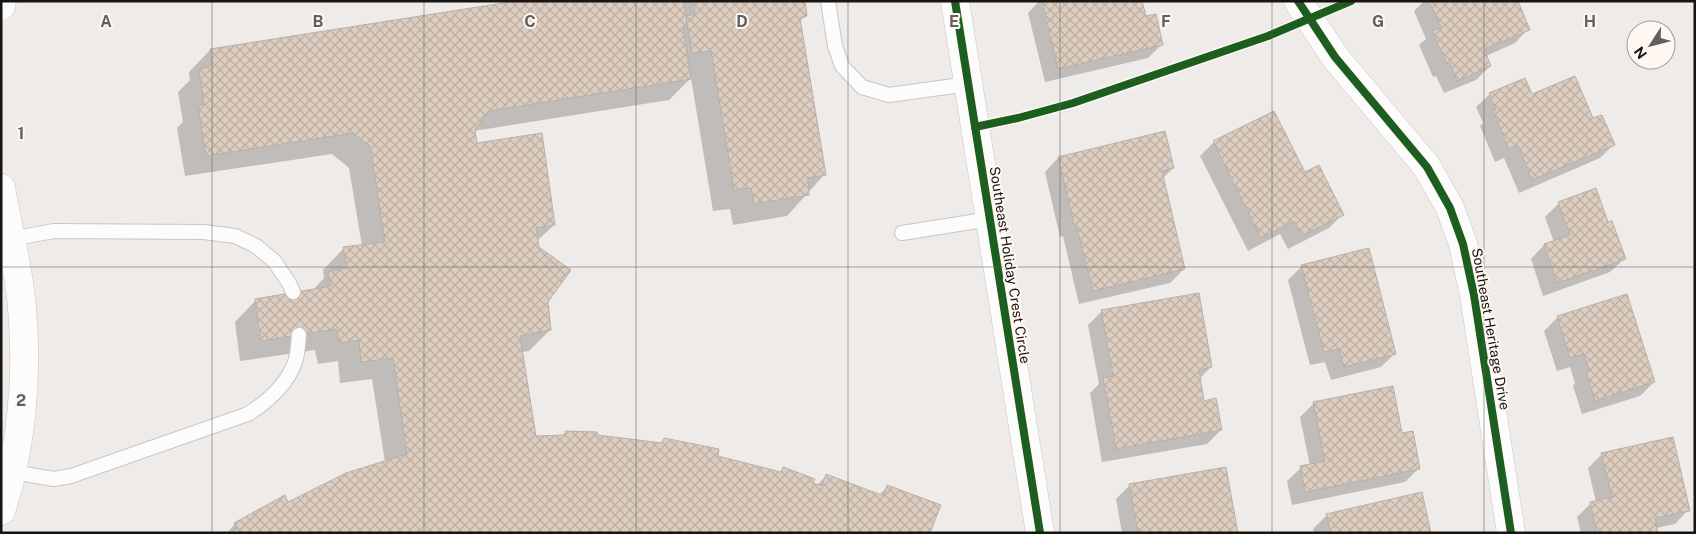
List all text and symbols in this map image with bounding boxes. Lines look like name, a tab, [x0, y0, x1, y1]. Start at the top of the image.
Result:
text: A	[100, 12, 112, 31]
text: B	[313, 12, 324, 31]
text: C	[524, 12, 536, 31]
text: D	[736, 12, 748, 31]
text: E	[949, 12, 959, 31]
text: F	[1161, 12, 1171, 31]
text: G	[1372, 12, 1384, 31]
text: H	[1584, 12, 1596, 31]
north arrow	[1626, 20, 1676, 70]
text: N	[1631, 44, 1650, 62]
text: 1	[18, 124, 24, 143]
street label: Southeast Holiday Crest Circle	[986, 165, 1034, 365]
street label: Southeast Heritage Drive	[1469, 247, 1513, 411]
text: 2	[16, 391, 26, 410]

